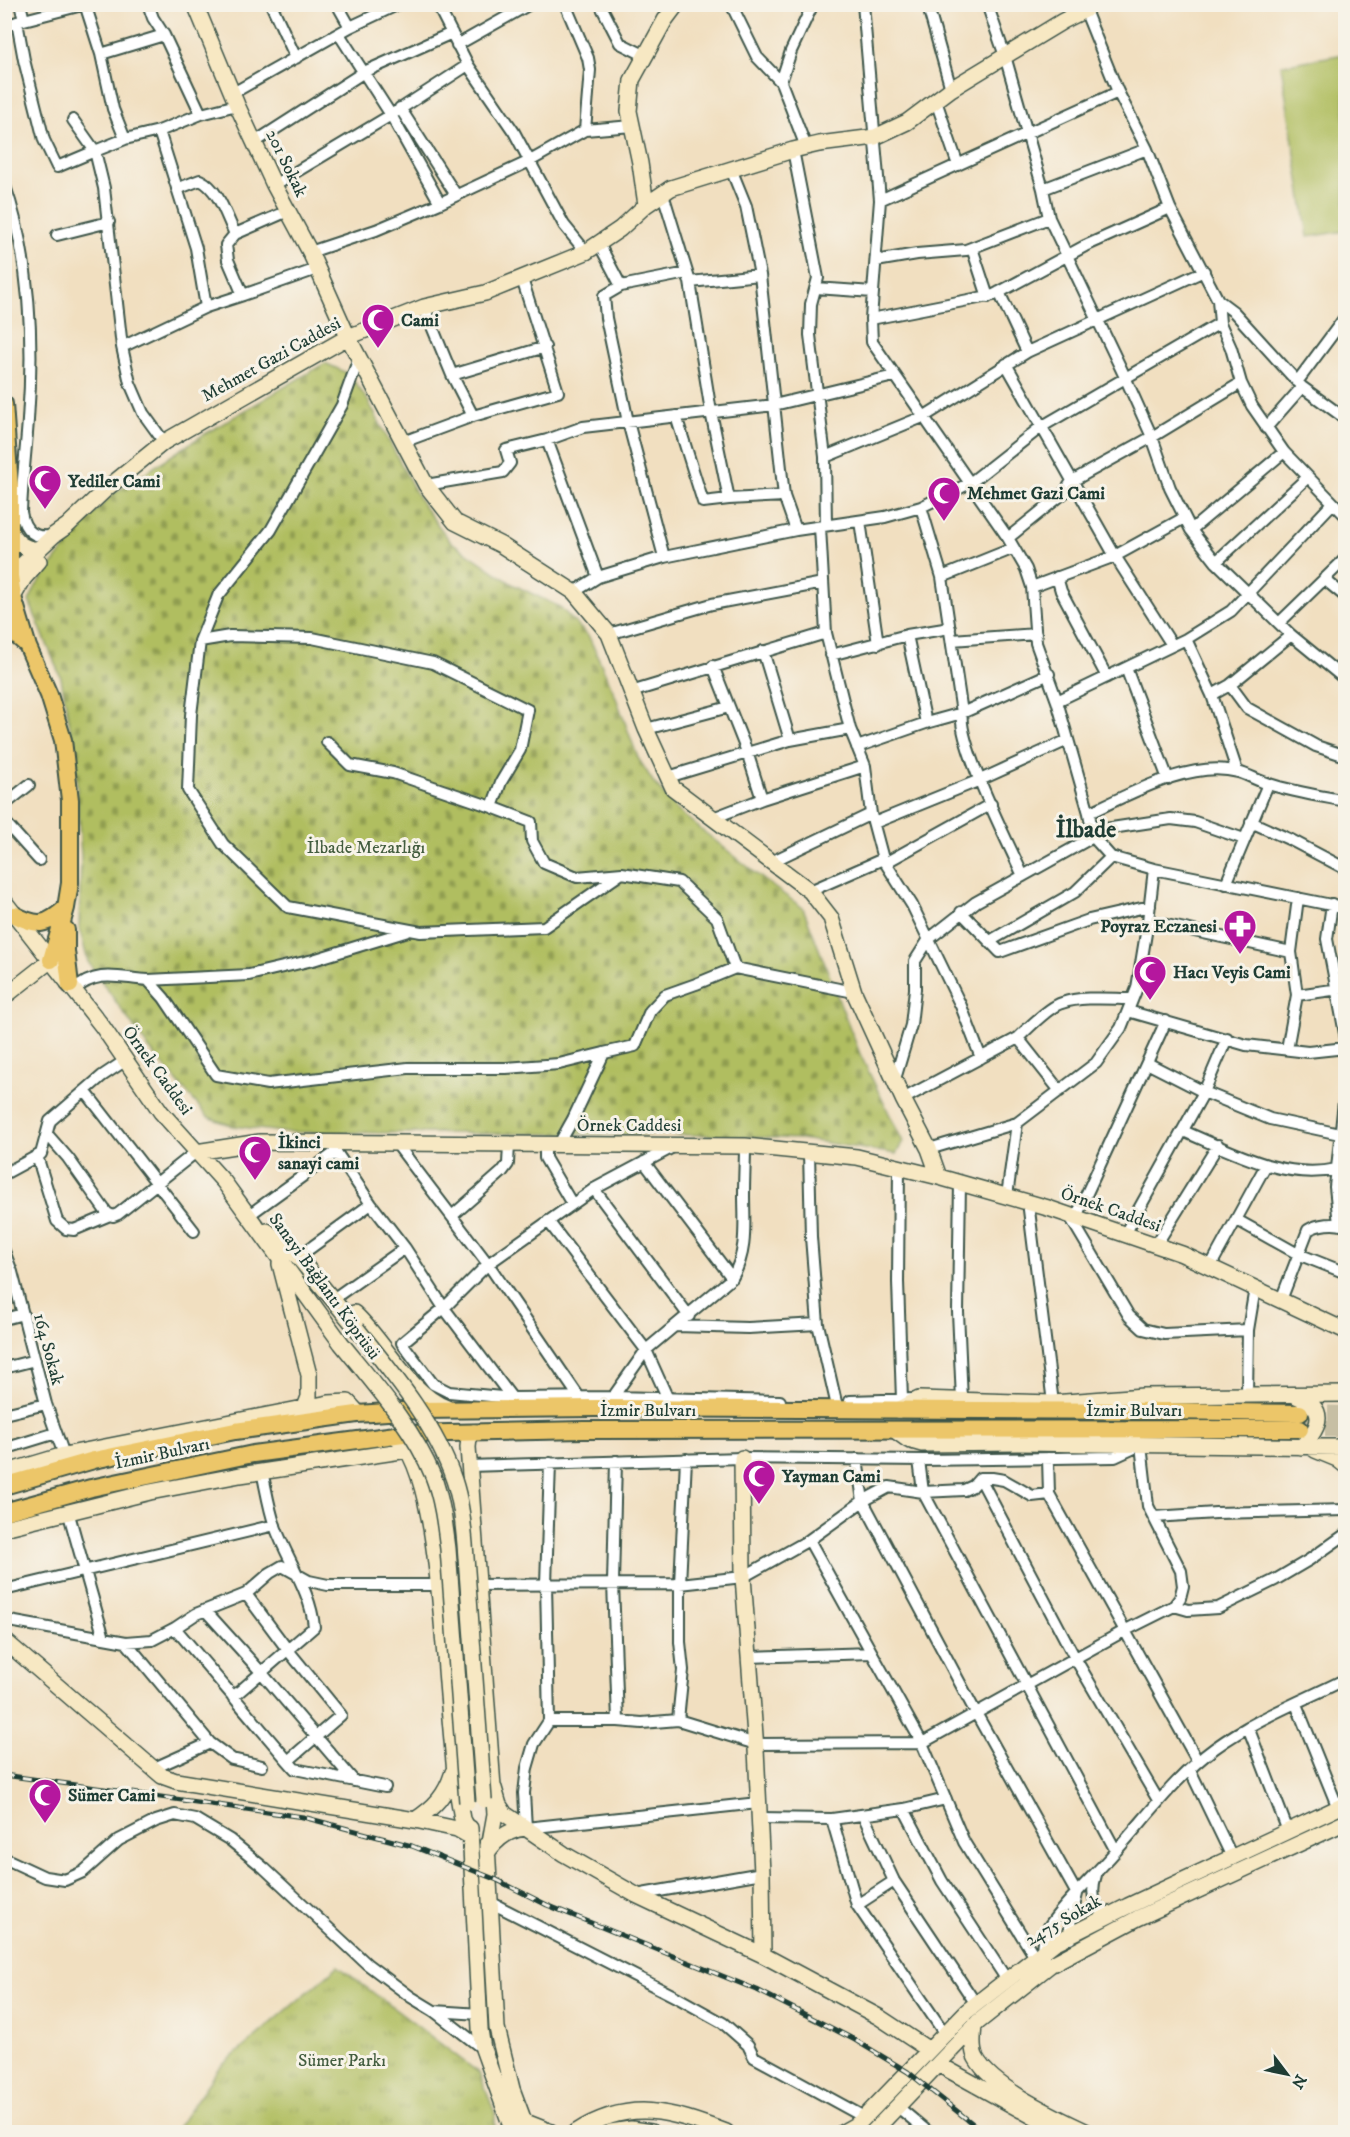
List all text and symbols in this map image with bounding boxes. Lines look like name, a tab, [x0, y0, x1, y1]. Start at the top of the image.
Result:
street label: 201 Sokak	[260, 126, 312, 201]
mosque icon: Cami	[360, 302, 396, 349]
place label: Cami	[401, 310, 439, 332]
street label: Mehmet Gazi Caddesi	[198, 312, 345, 407]
mosque icon: Yediler Cami	[27, 463, 63, 510]
place label: Yediler Cami	[67, 471, 161, 493]
mosque icon: Mehmet Gazi Cami	[926, 475, 962, 522]
place label: Mehmet Gazi Cami	[967, 483, 1105, 505]
district label: İlbade	[1056, 814, 1116, 845]
park label: İlbade Mezarlığı	[307, 836, 425, 859]
pharmacy icon: Poyraz Eczanesi	[1222, 908, 1258, 955]
place label: Poyraz Eczanesi	[1100, 916, 1217, 938]
mosque icon: Hacı Veyis Cami	[1132, 954, 1168, 1001]
place label: Hacı Veyis Cami	[1173, 962, 1291, 984]
street label: Örnek Caddesi	[118, 1022, 197, 1119]
street label: Örnek Caddesi	[577, 1115, 681, 1137]
place label: İkinci sanayi cami	[278, 1131, 360, 1175]
mosque icon: İkinci sanayi cami	[237, 1134, 273, 1181]
street label: Örnek Caddesi	[1058, 1182, 1164, 1237]
street label: Sanayi Bağlantı Köprüsü	[264, 1209, 385, 1364]
street label: 164 Sokak	[28, 1311, 68, 1388]
street label: İzmir Bulvarı	[600, 1399, 696, 1422]
street label: İzmir Bulvarı	[1086, 1399, 1182, 1422]
street label: İzmir Bulvarı	[113, 1432, 212, 1475]
mosque icon: Yayman Cami	[741, 1458, 777, 1505]
place label: Yayman Cami	[781, 1466, 881, 1488]
mosque icon: Sümer Cami	[27, 1777, 63, 1824]
place label: Sümer Cami	[68, 1785, 156, 1807]
street label: 2475 Sokak	[1021, 1890, 1106, 1952]
north arrow	[1257, 2044, 1317, 2104]
park label: Sümer Parkı	[298, 2050, 386, 2072]
text: N	[1287, 2071, 1311, 2092]

